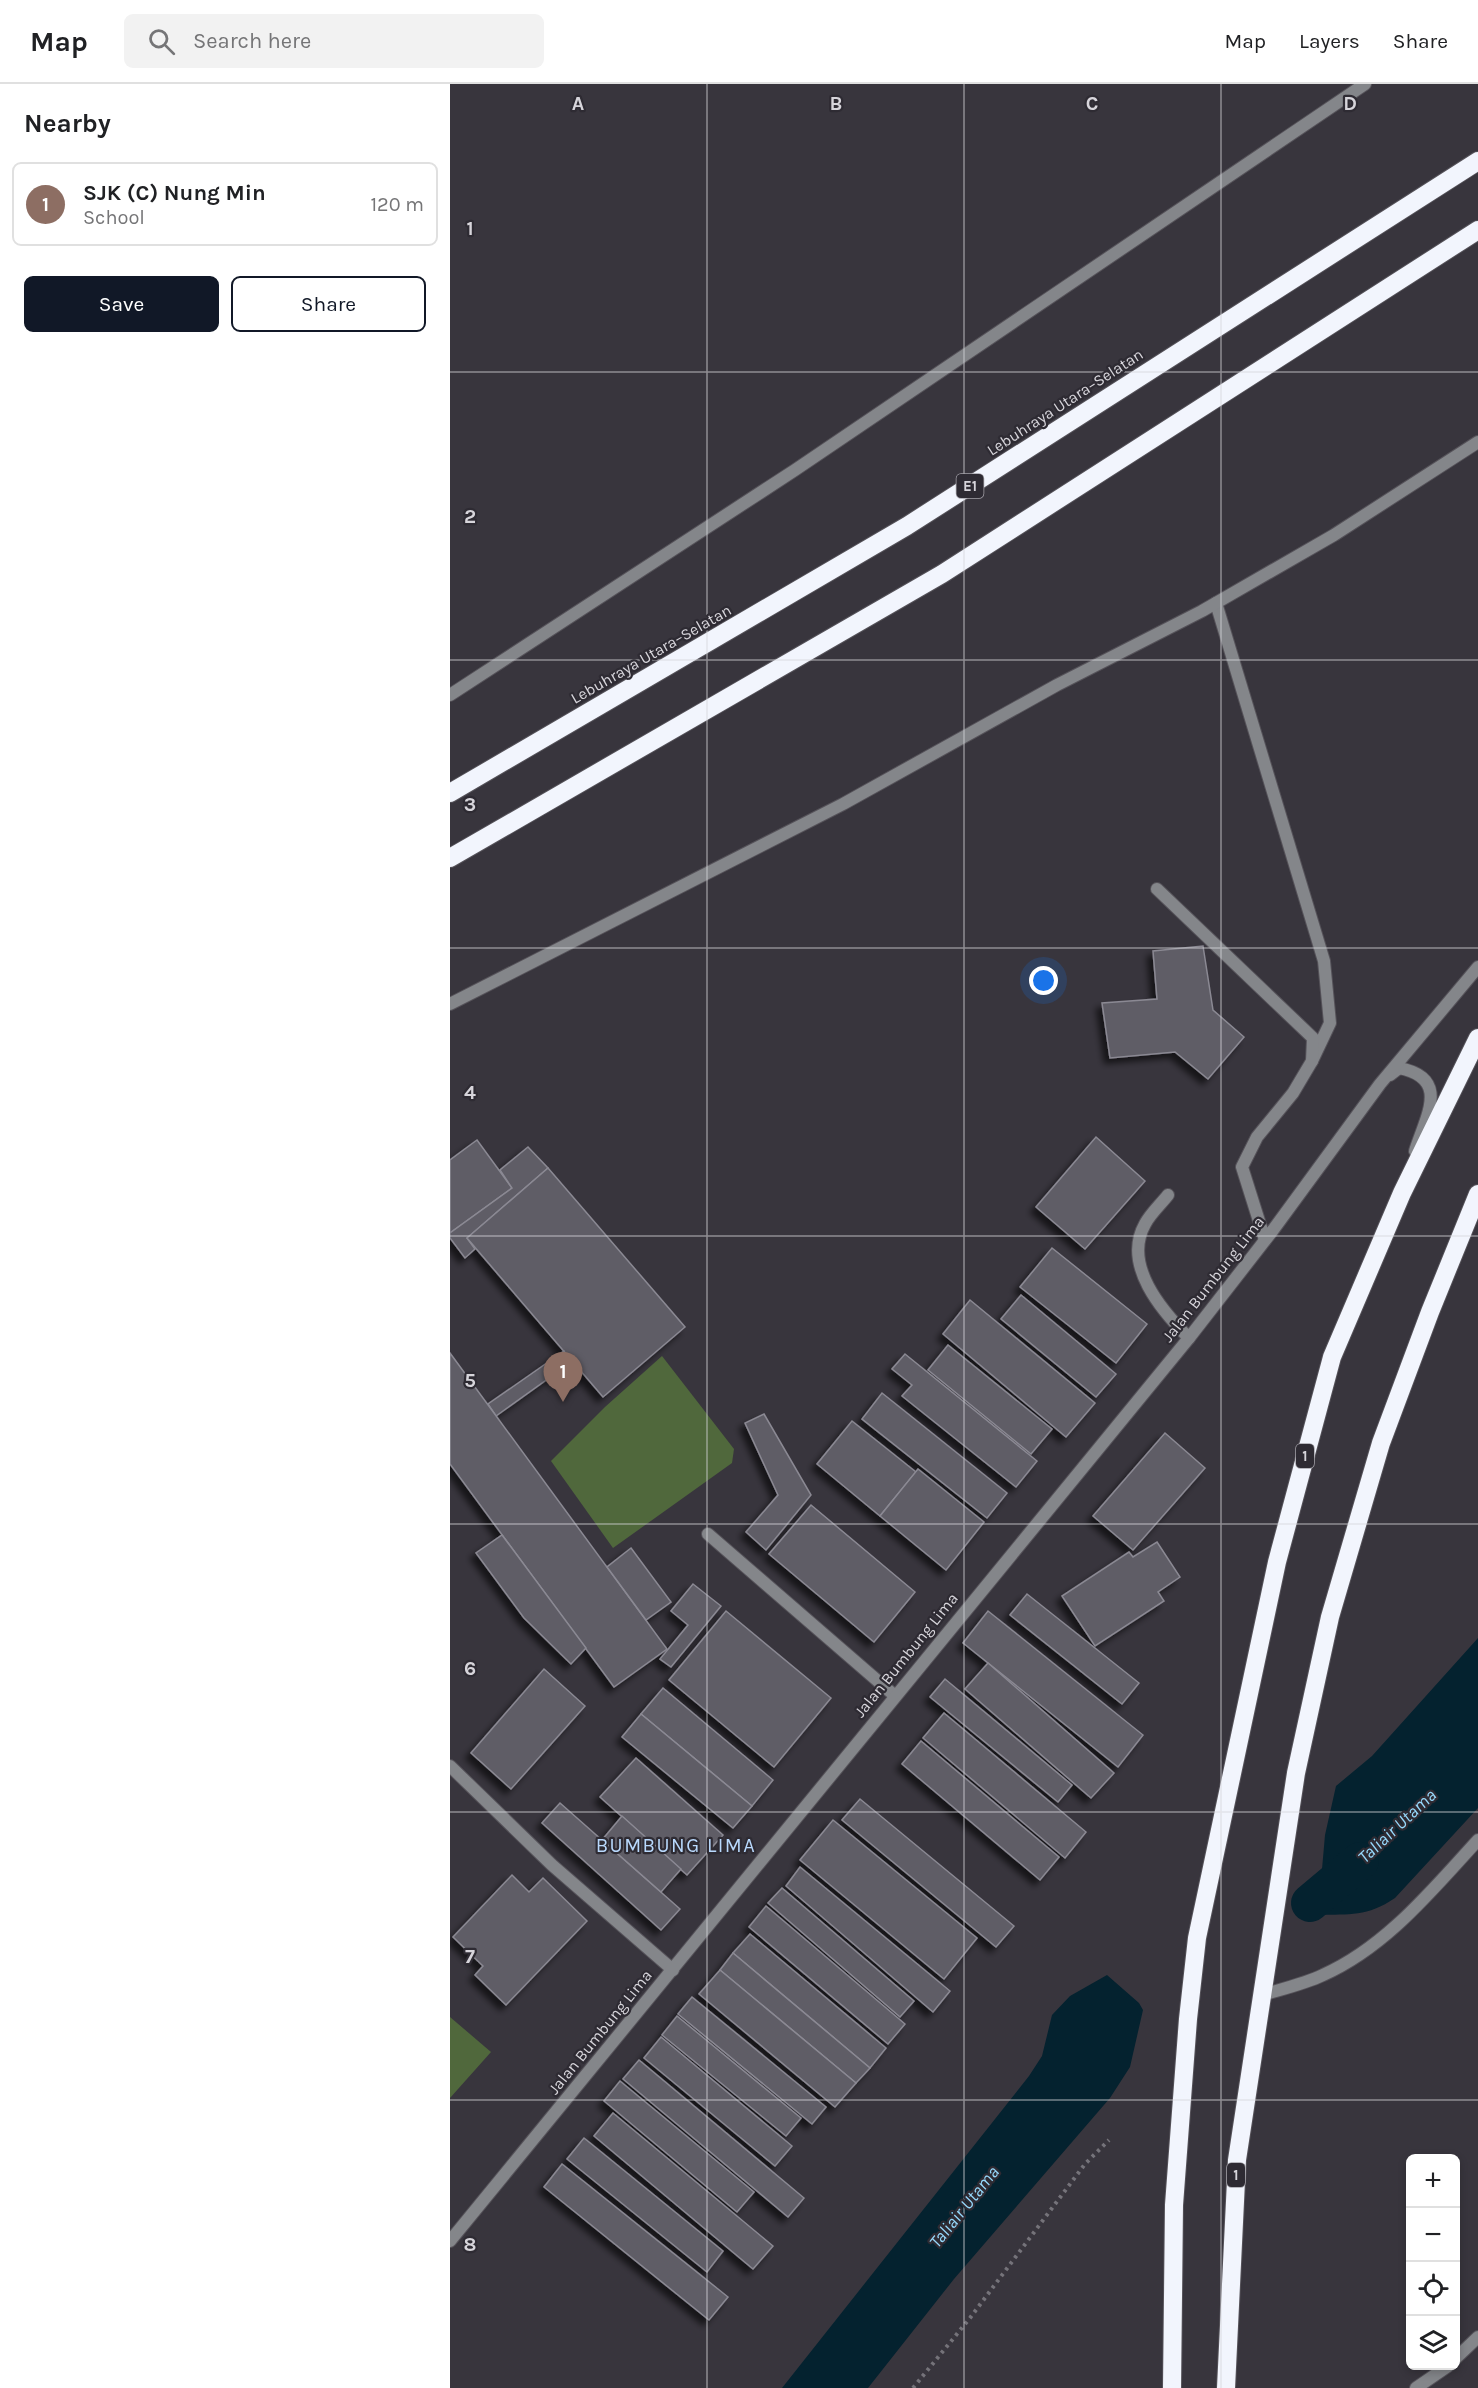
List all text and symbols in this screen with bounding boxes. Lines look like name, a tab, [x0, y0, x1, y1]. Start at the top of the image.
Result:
search box	[124, 14, 544, 68]
text: Map	[30, 25, 88, 58]
icon: search	[145, 25, 178, 58]
text: Search here	[193, 28, 311, 54]
text: Map	[1224, 29, 1266, 53]
text: Layers	[1299, 29, 1360, 53]
text: Share	[1393, 29, 1448, 53]
text: A	[572, 92, 585, 115]
text: B	[830, 92, 842, 115]
text: C	[1086, 92, 1098, 115]
text: D	[1343, 92, 1357, 115]
text: Nearby	[24, 108, 111, 139]
text: SJK (C) Nung Min	[83, 180, 266, 206]
text: 1	[42, 193, 49, 216]
text: 120 m	[370, 193, 424, 216]
text: School	[83, 206, 145, 229]
text: 1	[466, 217, 474, 240]
button: Save	[24, 276, 219, 332]
button: Share	[231, 276, 426, 332]
street label: Lebuhraya Utara–Selatan	[983, 344, 1147, 460]
road number: E1	[956, 474, 984, 498]
text: 2	[464, 505, 476, 528]
street label: Lebuhraya Utara–Selatan	[567, 600, 735, 708]
text: 3	[464, 793, 476, 816]
your location	[1029, 966, 1058, 995]
text: 4	[464, 1081, 476, 1104]
street label: Jalan Bumbung Lima	[1158, 1212, 1268, 1346]
pin: 1	[544, 1352, 582, 1402]
text: 5	[464, 1369, 476, 1392]
road number: 1	[1296, 1444, 1314, 1468]
street label: Jalan Bumbung Lima	[850, 1589, 962, 1721]
text: 6	[464, 1657, 476, 1680]
water label: Taliair Utama	[1353, 1784, 1441, 1868]
district label: BUMBUNG LIMA	[596, 1834, 756, 1857]
text: 7	[465, 1945, 475, 1968]
street label: Jalan Bumbung Lima	[544, 1966, 656, 2098]
map controls	[1406, 2154, 1460, 2370]
button: +	[1406, 2154, 1460, 2208]
water label: Taliair Utama	[924, 2162, 1004, 2252]
road number: 1	[1227, 2163, 1245, 2187]
button: −	[1406, 2208, 1460, 2262]
text: 8	[464, 2233, 476, 2256]
button: locate	[1406, 2262, 1460, 2316]
button: layers	[1406, 2316, 1460, 2370]

